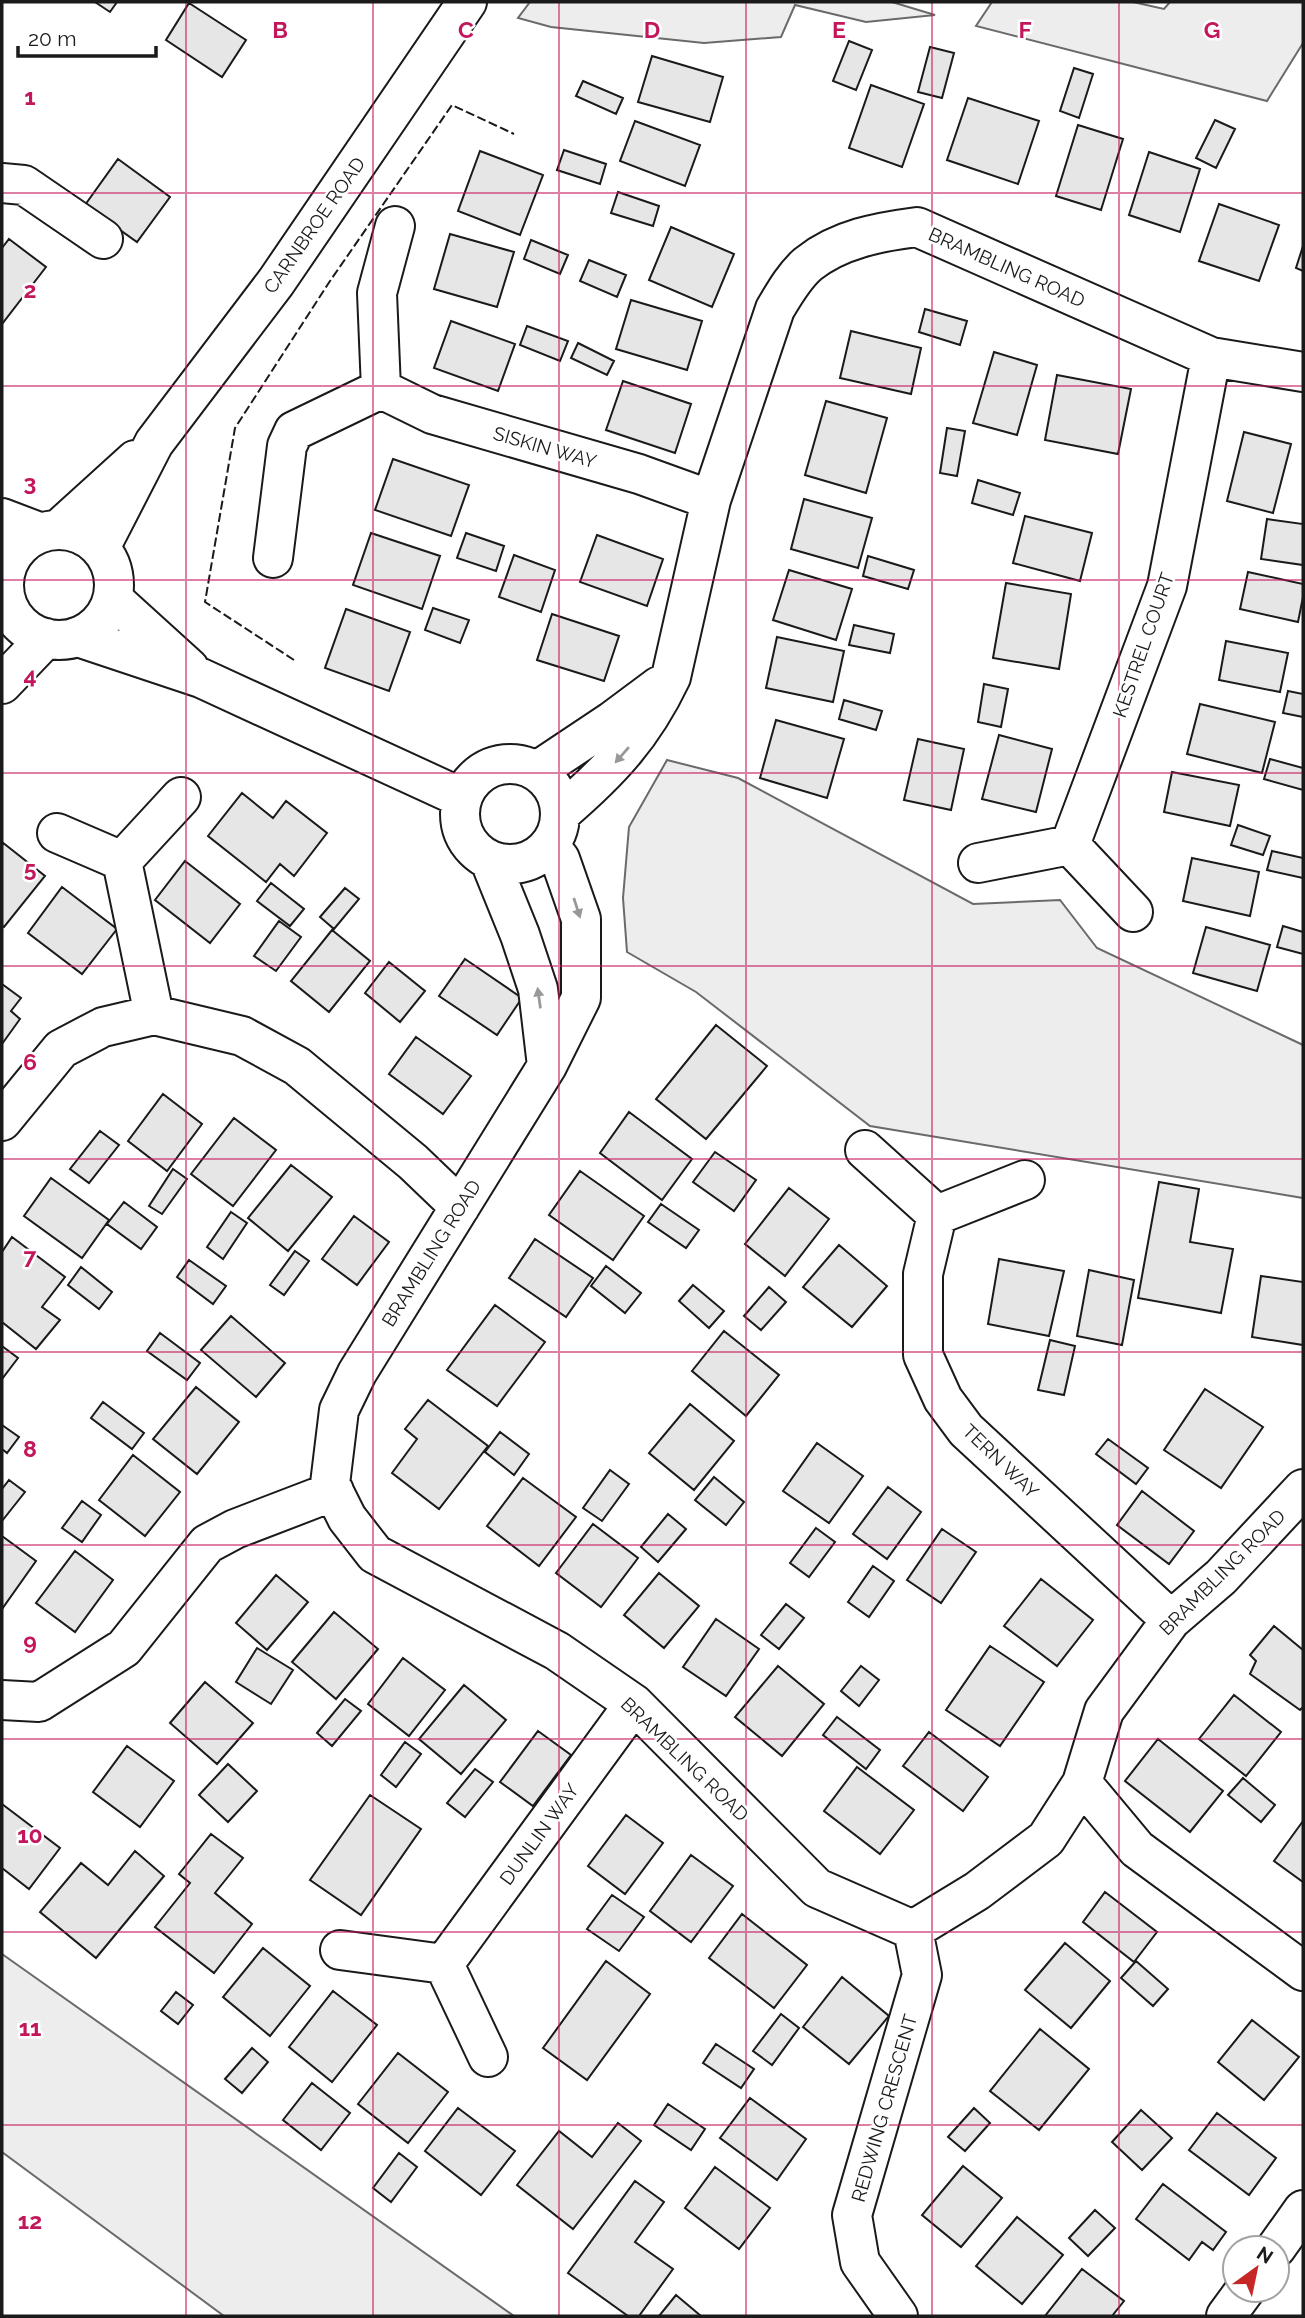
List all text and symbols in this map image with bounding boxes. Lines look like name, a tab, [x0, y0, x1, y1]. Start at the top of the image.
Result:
scale bar	[18, 14, 156, 58]
text: B	[272, 16, 288, 43]
text: C	[458, 16, 474, 43]
text: D	[644, 16, 660, 43]
text: E	[832, 16, 846, 43]
text: F	[1018, 16, 1032, 43]
text: G	[1204, 16, 1220, 43]
text: 20 m	[28, 26, 76, 51]
text: 1	[24, 83, 36, 110]
street label: CARNBROE ROAD	[259, 153, 369, 297]
street label: BRAMBLING ROAD	[925, 223, 1089, 311]
text: 2	[24, 276, 36, 303]
street label: SISKIN WAY	[491, 422, 600, 472]
text: 3	[24, 469, 36, 496]
street label: KESTREL COURT	[1108, 569, 1178, 720]
text: 4	[23, 662, 37, 689]
one-way arrow	[614, 746, 630, 764]
text: 5	[24, 855, 37, 882]
one-way arrow	[572, 897, 583, 918]
one-way arrow	[533, 987, 544, 1009]
text: 6	[23, 1048, 37, 1075]
street label: BRAMBLING ROAD	[377, 1176, 485, 1330]
text: 7	[24, 1242, 37, 1269]
street label: TERN WAY	[959, 1419, 1044, 1503]
text: 8	[23, 1435, 37, 1462]
street label: BRAMBLING ROAD	[1155, 1505, 1289, 1639]
text: 9	[23, 1628, 37, 1655]
street label: BRAMBLING ROAD	[617, 1692, 753, 1826]
street label: DUNLIN WAY	[495, 1779, 583, 1889]
text: 10	[17, 1821, 43, 1848]
street label: REDWING CRESCENT	[847, 2011, 921, 2204]
text: 11	[19, 2014, 41, 2041]
text: 12	[18, 2207, 42, 2234]
north arrow	[1221, 2234, 1291, 2304]
text: N	[1253, 2242, 1277, 2268]

